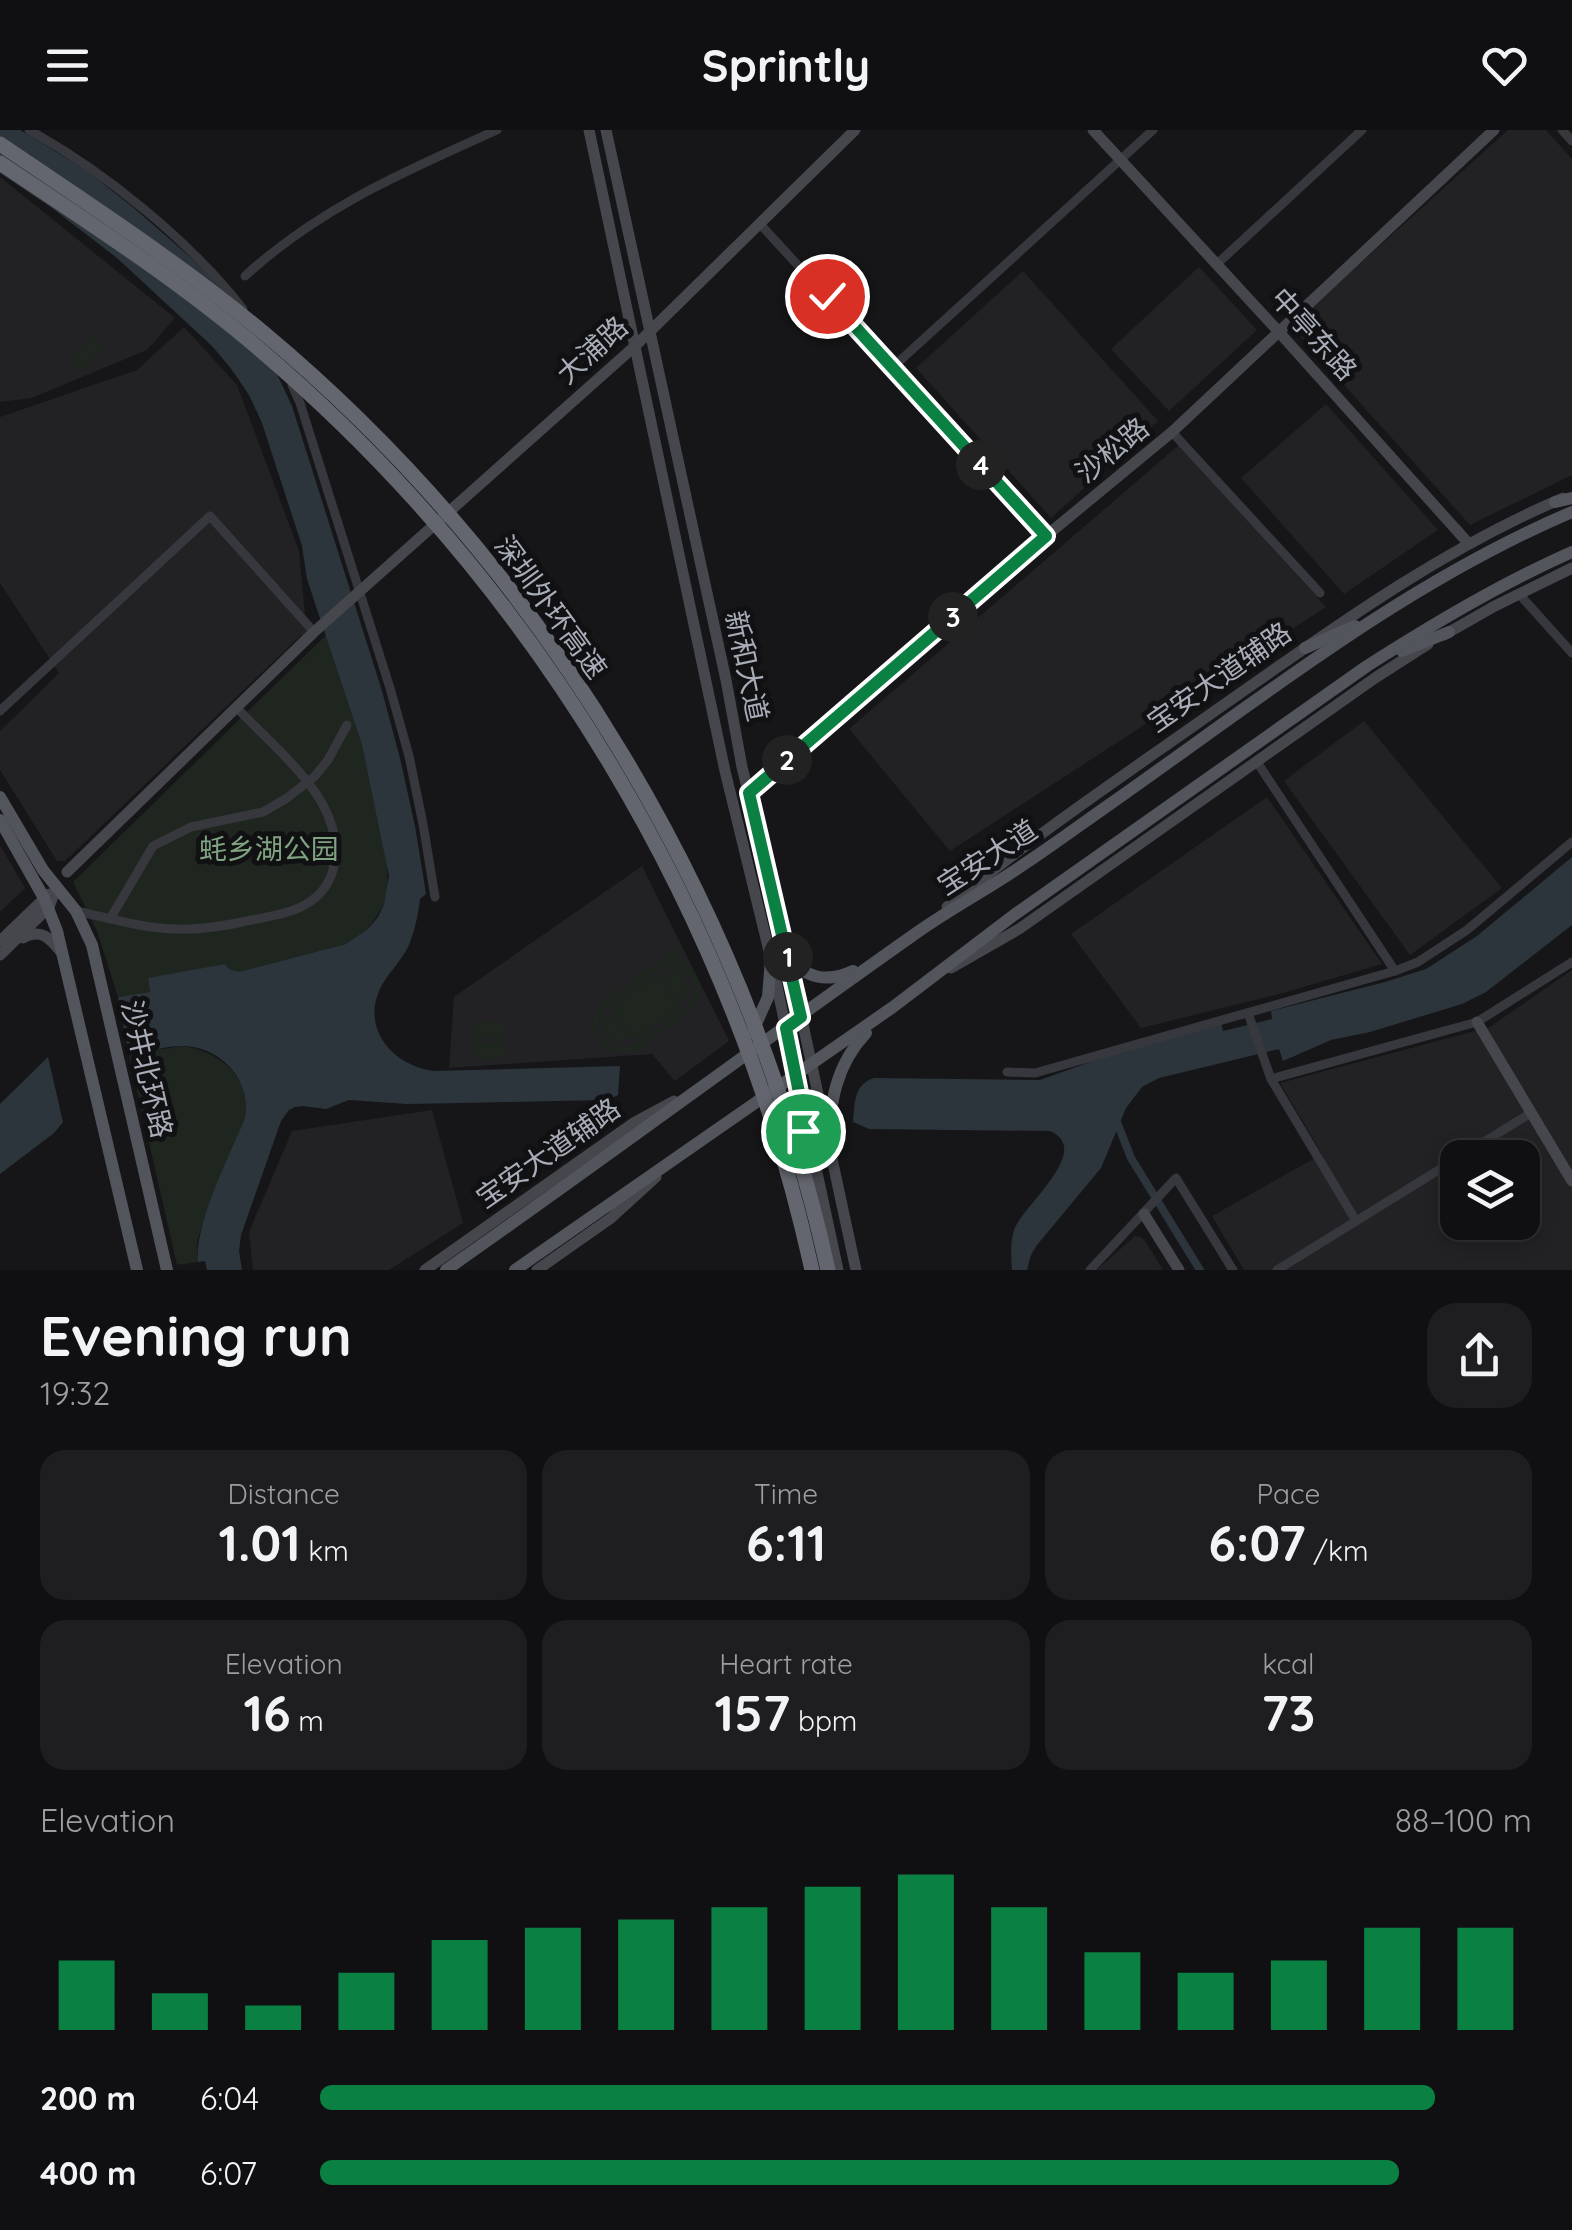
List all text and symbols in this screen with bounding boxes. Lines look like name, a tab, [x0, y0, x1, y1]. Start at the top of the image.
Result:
text: Sprintly	[702, 37, 870, 93]
icon: menu	[40, 38, 95, 93]
icon: heart	[1477, 38, 1532, 93]
pin	[785, 254, 870, 339]
icon: check	[800, 269, 855, 324]
street label: 中亭东路	[1264, 280, 1365, 387]
street label: 大浦路	[549, 309, 635, 391]
street label: 沙松路	[1068, 410, 1155, 490]
pin: 4	[956, 440, 1006, 490]
text: 4	[973, 447, 989, 482]
street label: 深圳外环高速	[488, 528, 615, 685]
pin: 3	[928, 592, 978, 642]
text: 3	[945, 599, 961, 634]
street label: 新和大道	[719, 607, 776, 724]
street label: 宝安大道辅路	[1140, 614, 1298, 739]
pin: 2	[762, 735, 812, 785]
text: 2	[779, 742, 795, 777]
street label: 宝安大道	[930, 811, 1043, 902]
park label: 蚝乡湖公园	[199, 831, 339, 866]
pin: 1	[763, 932, 813, 982]
text: 1	[783, 939, 793, 974]
street label: 沙井北环路	[115, 997, 180, 1141]
pin	[761, 1089, 846, 1174]
street label: 宝安大道辅路	[469, 1090, 627, 1215]
icon: arrive	[776, 1104, 831, 1159]
map controls	[1440, 1140, 1540, 1240]
button: layers	[1440, 1140, 1540, 1240]
text: Evening run	[40, 1301, 352, 1370]
button: share	[1427, 1303, 1532, 1408]
text: 19:32	[40, 1373, 110, 1413]
text: Distance	[228, 1476, 340, 1511]
text: Time	[754, 1476, 818, 1511]
text: Pace	[1256, 1476, 1320, 1511]
text: 1.01	[219, 1511, 301, 1574]
text: 6:11	[746, 1511, 826, 1574]
text: 6:07	[1208, 1511, 1306, 1574]
text: km	[301, 1533, 349, 1568]
text: /km	[1306, 1533, 1368, 1568]
text: Elevation	[225, 1646, 343, 1681]
text: Heart rate	[719, 1646, 853, 1681]
text: kcal	[1262, 1646, 1314, 1681]
text: 16	[244, 1681, 291, 1744]
text: 157	[715, 1681, 790, 1744]
text: 73	[1261, 1681, 1315, 1744]
text: m	[291, 1703, 324, 1738]
text: bpm	[790, 1703, 857, 1738]
text: Elevation	[40, 1800, 175, 1840]
text: 88–100 m	[1395, 1800, 1532, 1840]
text: 200 m	[40, 2078, 136, 2118]
text: 6:04	[200, 2078, 259, 2118]
text: 400 m	[40, 2153, 137, 2193]
text: 6:07	[200, 2153, 257, 2193]

